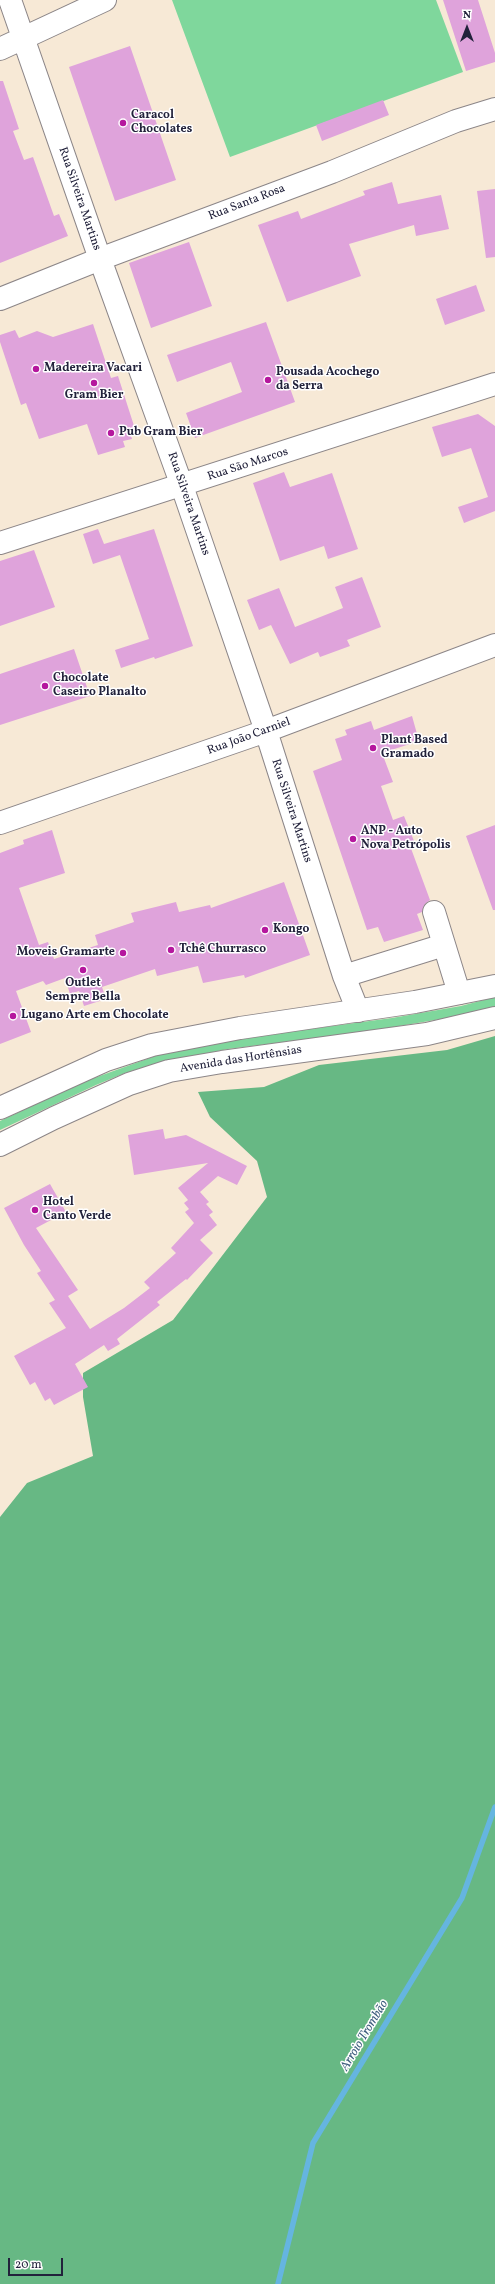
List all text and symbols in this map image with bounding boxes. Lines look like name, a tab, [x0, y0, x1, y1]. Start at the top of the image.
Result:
north arrow	[447, 8, 487, 48]
text: N	[463, 8, 471, 23]
place label: Caracol Chocolates	[131, 109, 192, 137]
marker: Caracol Chocolates	[118, 118, 128, 128]
street label: Rua Silveira Martins	[55, 145, 103, 253]
street label: Rua Santa Rosa	[207, 182, 287, 224]
place label: Madereira Vacari	[44, 362, 142, 376]
marker: Madereira Vacari	[31, 364, 41, 374]
place label: Pousada Acochego da Serra	[276, 366, 379, 394]
marker: Pousada Acochego da Serra	[263, 375, 273, 385]
marker: Gram Bier	[89, 378, 99, 388]
place label: Gram Bier	[65, 389, 123, 403]
place label: Pub Gram Bier	[119, 426, 202, 440]
marker: Pub Gram Bier	[106, 428, 116, 438]
street label: Rua São Marcos	[206, 445, 290, 485]
street label: Rua Silveira Martins	[164, 450, 212, 558]
place label: Chocolate Caseiro Planalto	[53, 672, 146, 700]
marker: Chocolate Caseiro Planalto	[40, 681, 50, 691]
street label: Rua João Carniel	[206, 715, 292, 759]
place label: Plant Based Gramado	[381, 734, 448, 762]
marker: Plant Based Gramado	[368, 743, 378, 753]
street label: Rua Silveira Martins	[267, 757, 315, 865]
place label: ANP - Auto Nova Petrópolis	[361, 825, 451, 853]
marker: ANP - Auto Nova Petrópolis	[348, 834, 358, 844]
place label: Kongo	[273, 923, 309, 937]
marker: Kongo	[260, 925, 270, 935]
place label: Tchê Churrasco	[179, 943, 266, 957]
marker: Tchê Churrasco	[166, 945, 176, 955]
place label: Moveis Gramarte	[17, 946, 115, 960]
marker: Moveis Gramarte	[118, 948, 128, 958]
marker: Outlet Sempre Bella	[78, 965, 88, 975]
place label: Outlet Sempre Bella	[45, 977, 121, 1005]
place label: Lugano Arte em Chocolate	[21, 1009, 169, 1023]
marker: Lugano Arte em Chocolate	[8, 1011, 18, 1021]
street label: Avenida das Hortênsias	[179, 1043, 303, 1077]
place label: Hotel Canto Verde	[43, 1196, 111, 1224]
marker: Hotel Canto Verde	[30, 1205, 40, 1215]
water label: Arroio Trombão	[338, 1998, 392, 2074]
scale bar	[10, 2250, 65, 2276]
text: 20 m	[15, 2257, 42, 2273]

